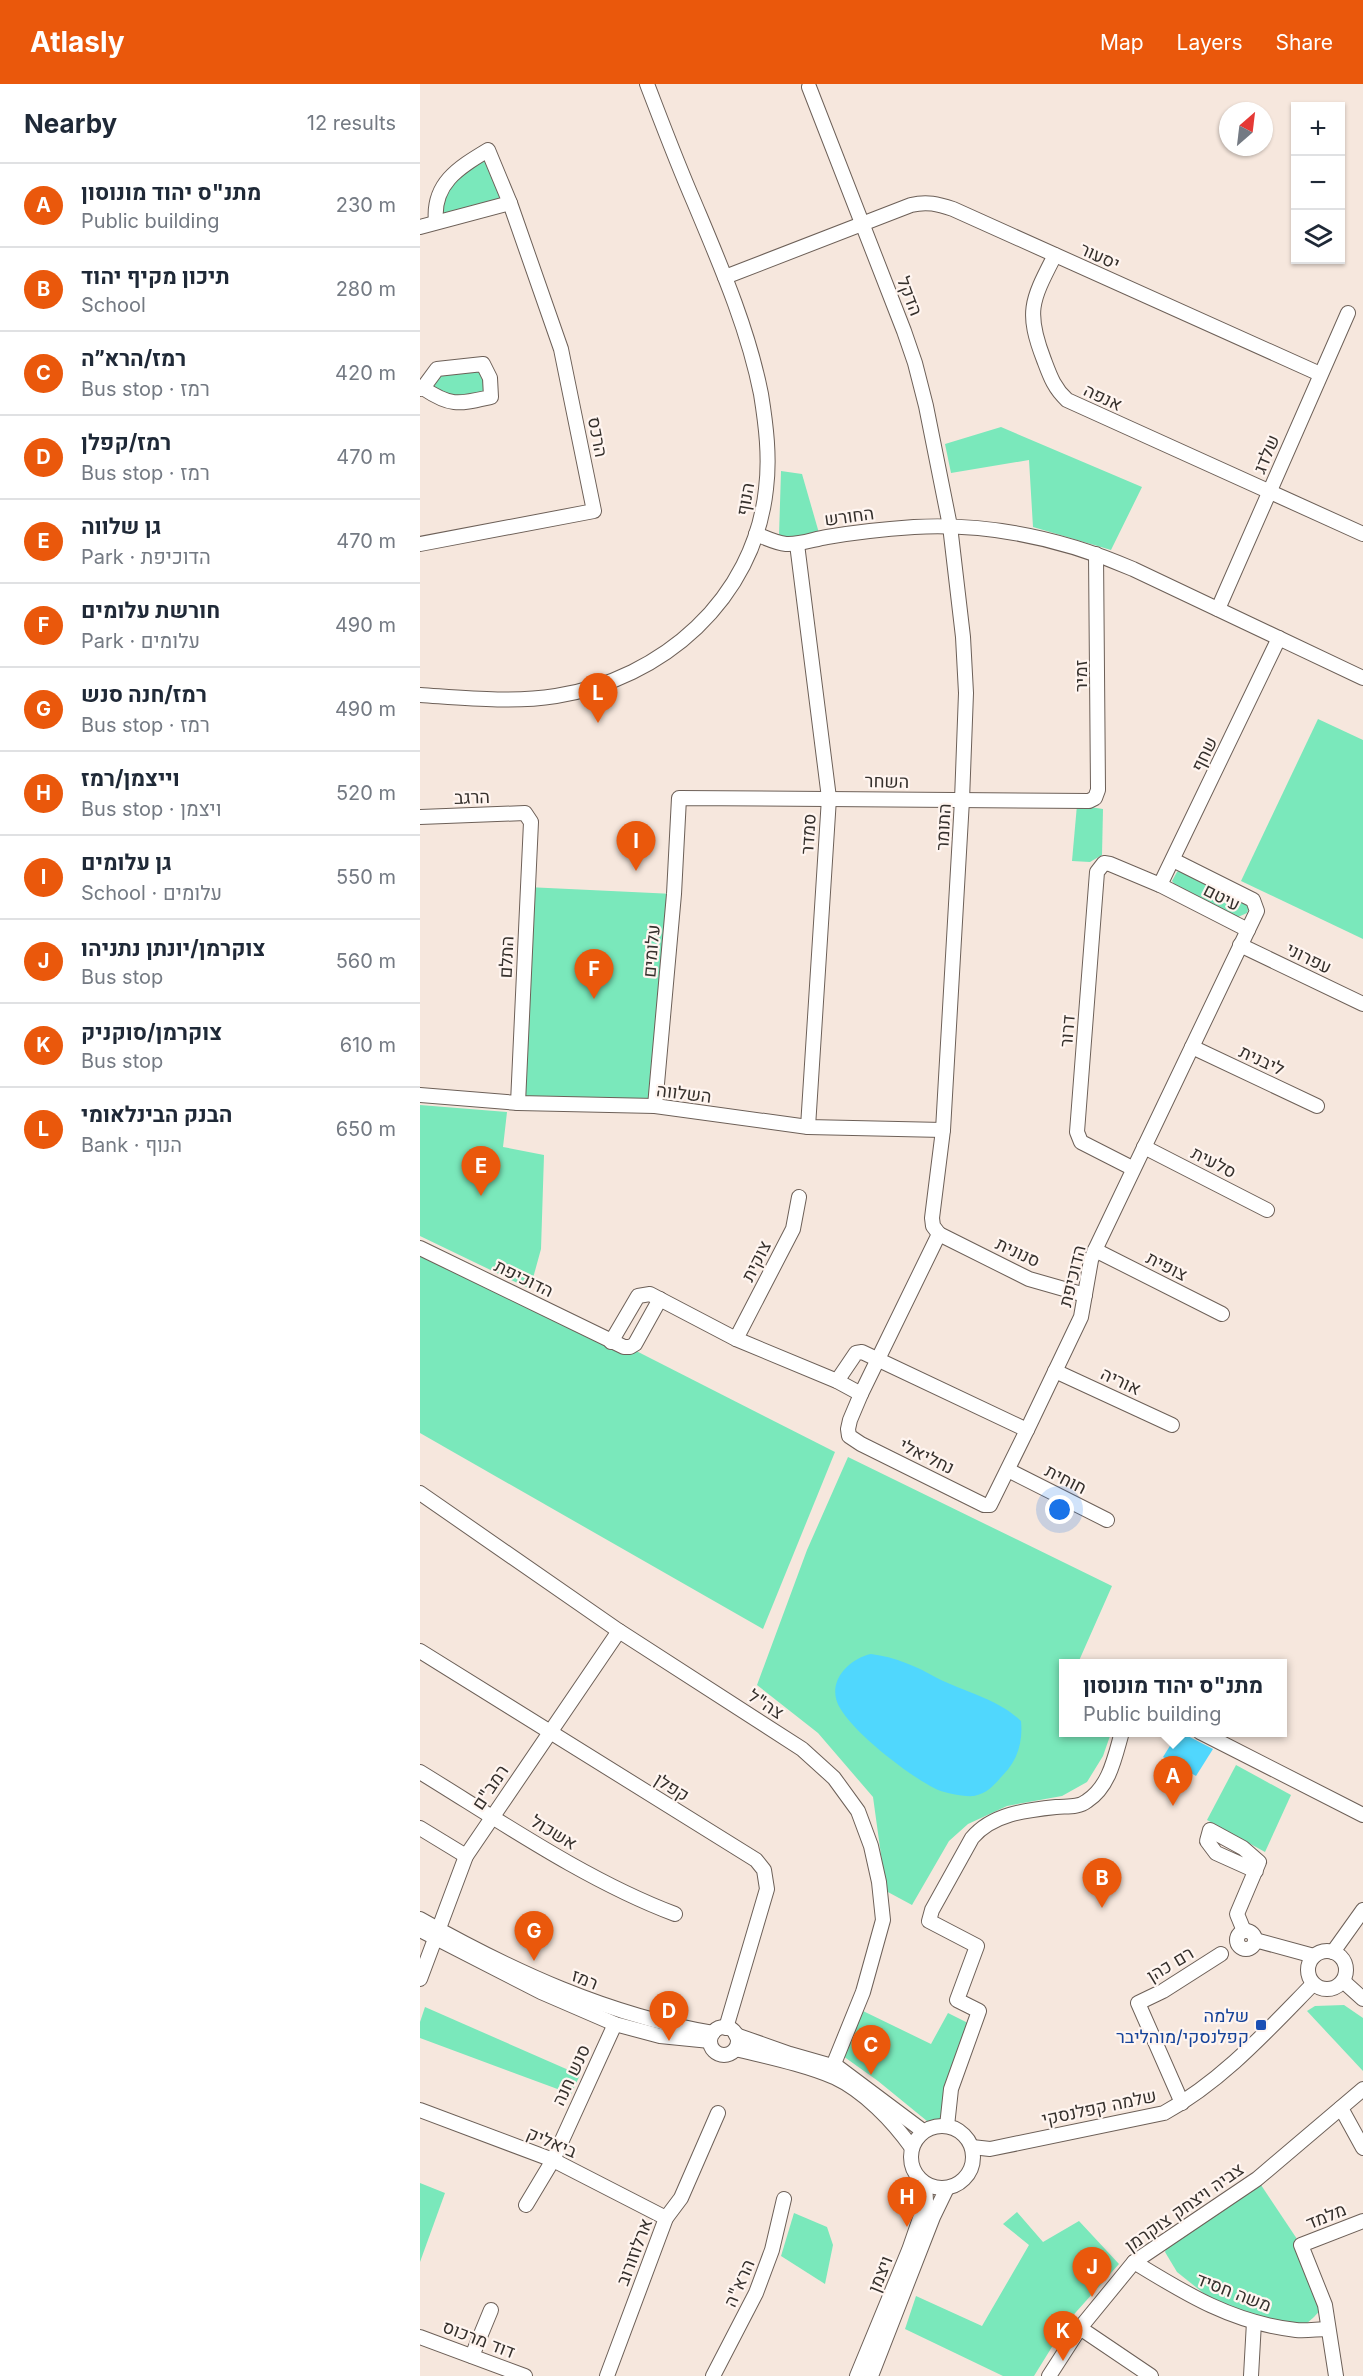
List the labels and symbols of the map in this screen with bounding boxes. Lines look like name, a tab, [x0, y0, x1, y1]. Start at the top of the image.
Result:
north arrow	[1219, 102, 1273, 156]
street label: יסעור	[1077, 238, 1123, 274]
street label: הדקל	[893, 273, 927, 319]
street label: אנפה	[1080, 379, 1126, 415]
street label: הרכס	[584, 415, 612, 459]
street label: שלדג	[1249, 432, 1283, 476]
street label: הנוף	[732, 481, 758, 517]
street label: החורש	[823, 502, 875, 530]
street label: זמיר	[1070, 660, 1091, 692]
pin: L	[578, 674, 618, 723]
street label: שחף	[1187, 733, 1221, 775]
street label: השחר	[864, 770, 910, 792]
street label: הרגב	[454, 786, 490, 808]
street label: התומר	[931, 803, 955, 851]
street label: סמדר	[796, 813, 820, 855]
pin: I	[616, 822, 656, 871]
street label: עיטם	[1200, 879, 1244, 915]
street label: עלומים	[638, 924, 664, 978]
street label: התלם	[494, 935, 518, 979]
street label: עפרוני	[1283, 938, 1335, 978]
pin: F	[574, 950, 614, 999]
street label: דרור	[1055, 1014, 1079, 1048]
street label: ליבנית	[1236, 1040, 1288, 1080]
street label: השלווה	[655, 1079, 713, 1107]
street label: סלעית	[1188, 1142, 1240, 1182]
pin: E	[462, 1146, 500, 1196]
street label: סנונית	[992, 1233, 1044, 1271]
street label: צוקית	[737, 1237, 775, 1285]
street label: הדוכיפת	[1054, 1243, 1090, 1309]
street label: צופית	[1143, 1247, 1191, 1285]
street label: הדוכיפת	[491, 1255, 557, 1301]
street label: אוריה	[1098, 1363, 1144, 1399]
street label: נחליאלי	[896, 1434, 958, 1478]
street label: חוחית	[1042, 1460, 1090, 1498]
your location	[1045, 1495, 1074, 1524]
street label: צה"ל	[744, 1685, 788, 1723]
pin: A	[1154, 1756, 1192, 1806]
street label: רמב"ם	[467, 1761, 513, 1813]
street label: קפלן	[651, 1768, 693, 1806]
street label: אשכול	[527, 1810, 581, 1854]
pin: B	[1082, 1858, 1122, 1908]
pin: G	[514, 1912, 554, 1961]
street label: רם כהן	[1143, 1942, 1197, 1986]
street label: רמז	[569, 1964, 601, 1994]
pin: D	[650, 1992, 688, 2041]
place label: שלמה קפלנסקי/מוהליבר	[1116, 2005, 1249, 2047]
marker: שלמה קפלנסקי/מוהליבר	[1254, 2018, 1268, 2032]
pin: C	[852, 2026, 890, 2075]
street label: סנש חנה	[548, 2041, 594, 2109]
street label: שלמה קפלנסקי	[1040, 2085, 1158, 2129]
street label: ביאליק	[524, 2122, 581, 2162]
street label: צביה ויצחק צוקרמן	[1121, 2158, 1247, 2256]
pin: H	[888, 2178, 926, 2227]
street label: מלמד	[1303, 2198, 1349, 2234]
street label: ארלוזורוב	[612, 2215, 656, 2289]
pin: J	[1072, 2248, 1112, 2297]
street label: ויצמן	[863, 2253, 897, 2295]
street label: הרא"ה	[719, 2256, 759, 2310]
street label: משה חסיד	[1194, 2268, 1274, 2316]
pin: K	[1044, 2312, 1082, 2361]
street label: דוד מרכוס	[440, 2316, 518, 2362]

